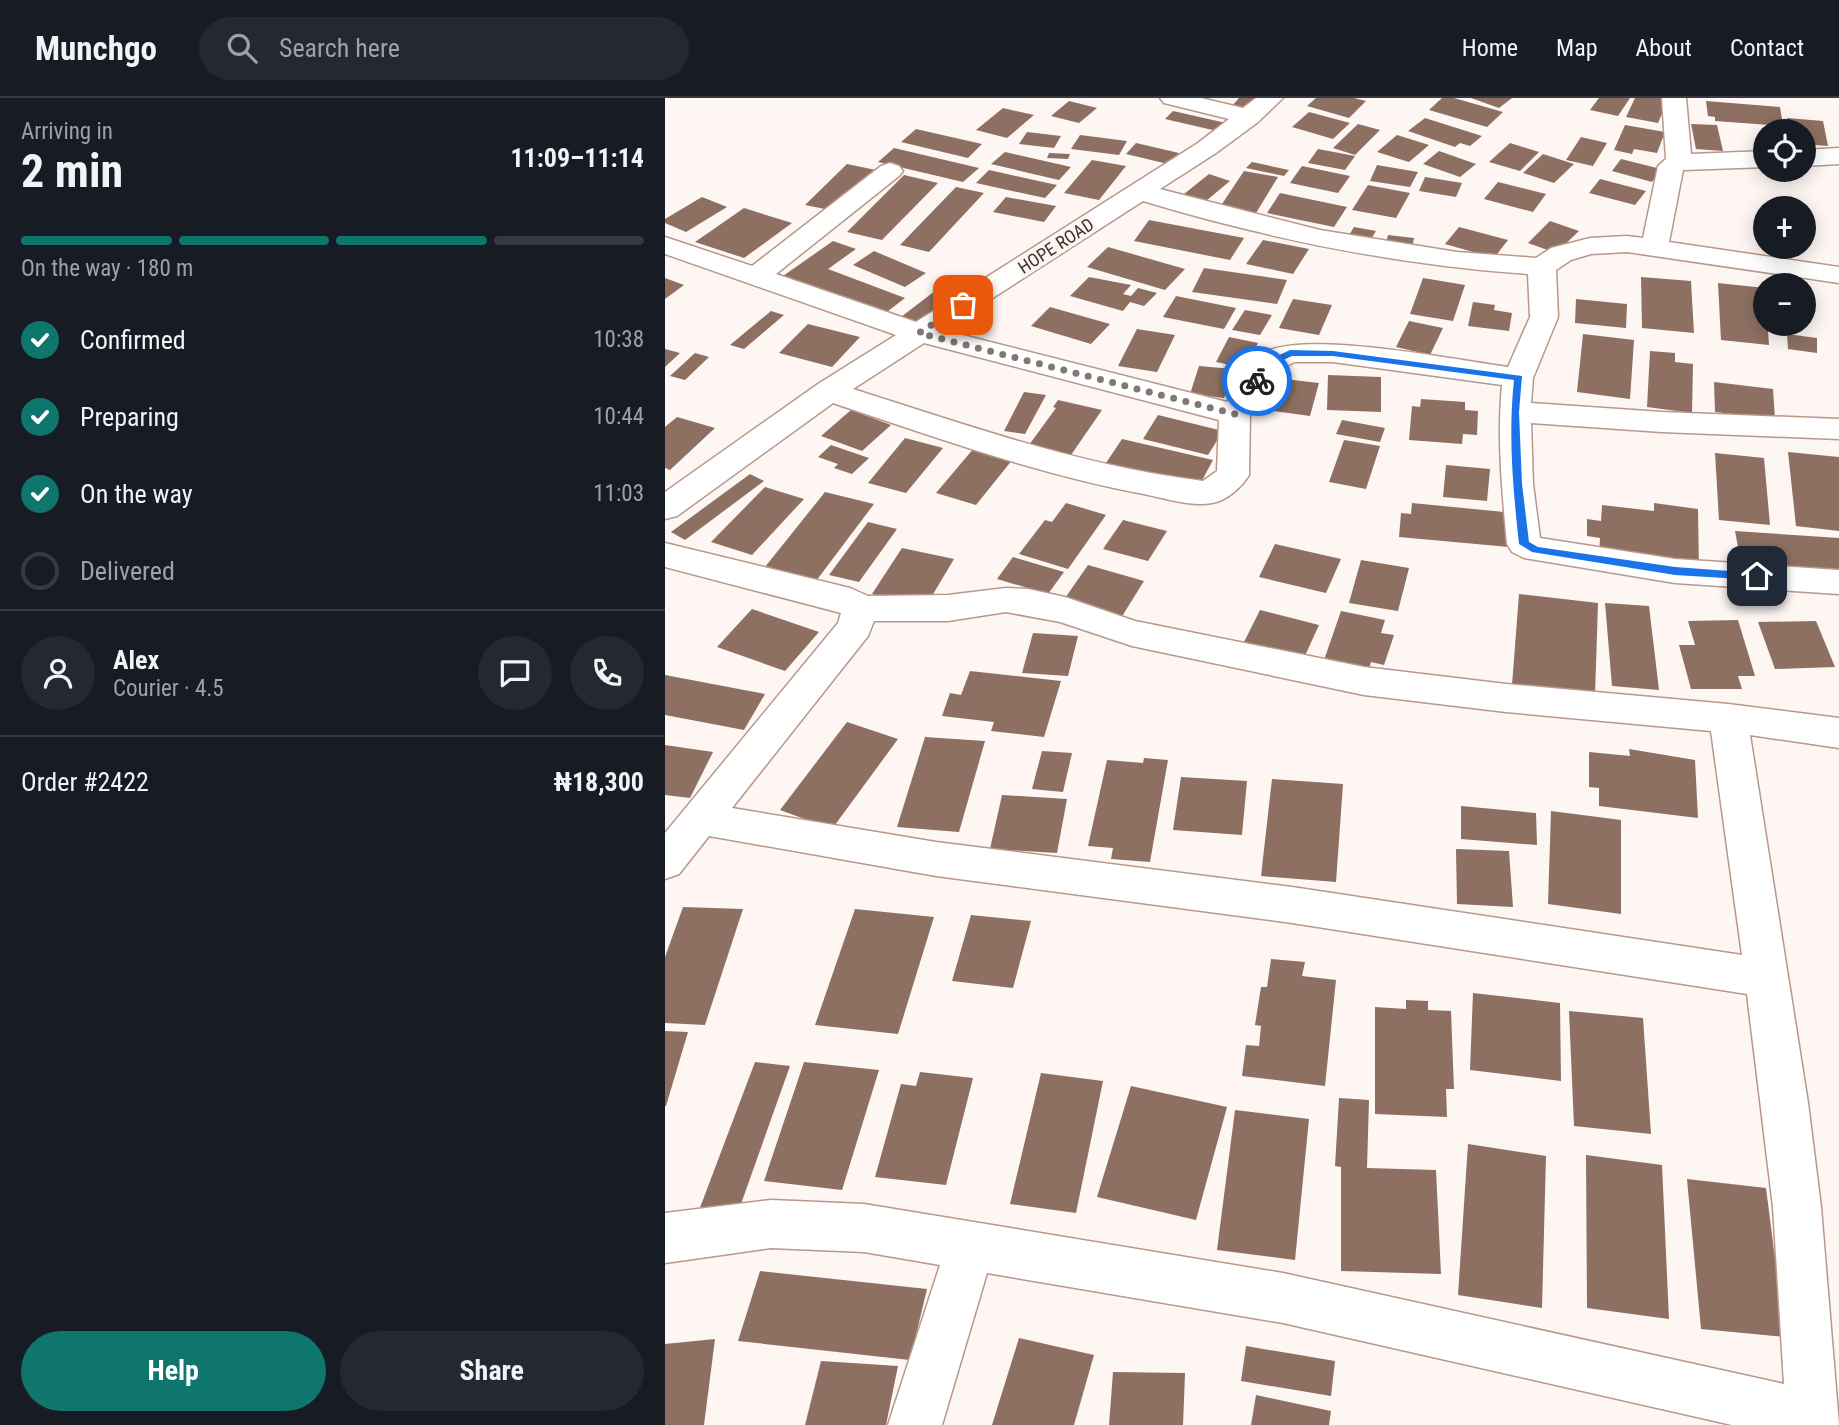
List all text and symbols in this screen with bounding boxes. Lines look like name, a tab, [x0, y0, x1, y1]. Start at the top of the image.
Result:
search box	[199, 17, 689, 80]
text: Munchgo	[35, 29, 157, 68]
icon: search	[223, 29, 261, 67]
text: Search here	[279, 33, 400, 63]
text: Home	[1462, 34, 1518, 62]
text: Map	[1556, 34, 1598, 62]
text: About	[1636, 34, 1692, 62]
text: Contact	[1730, 34, 1804, 62]
text: Arriving in	[21, 118, 113, 145]
map controls	[1753, 119, 1816, 336]
button: locate	[1753, 119, 1816, 182]
text: 11:09–11:14	[510, 143, 644, 173]
text: 2 min	[21, 144, 123, 198]
button: +	[1753, 196, 1816, 259]
street label: HOPE ROAD	[1014, 213, 1097, 278]
text: On the way · 180 m	[21, 255, 193, 282]
button: −	[1753, 273, 1816, 336]
pin	[933, 275, 993, 335]
icon: bag	[944, 286, 982, 324]
icon: check	[21, 321, 59, 359]
text: Confirmed	[80, 325, 186, 355]
text: 10:38	[593, 326, 644, 353]
courier	[1222, 346, 1292, 416]
icon: bike	[1238, 362, 1276, 400]
icon: check	[21, 398, 59, 436]
text: Preparing	[80, 402, 179, 432]
text: 10:44	[593, 403, 644, 430]
icon: check	[21, 475, 59, 513]
text: On the way	[80, 479, 193, 509]
text: 11:03	[593, 480, 644, 507]
pin	[1727, 546, 1787, 606]
text: Delivered	[80, 556, 175, 586]
icon: home	[1738, 557, 1776, 595]
button: person	[21, 636, 95, 710]
button: chat	[478, 636, 552, 710]
button: phone	[570, 636, 644, 710]
text: Alex	[113, 645, 159, 675]
text: Courier · 4.5	[113, 675, 224, 702]
text: Order #2422	[21, 767, 149, 797]
text: ₦18,300	[553, 767, 644, 797]
button: Help	[21, 1331, 326, 1411]
button: Share	[340, 1331, 644, 1411]

